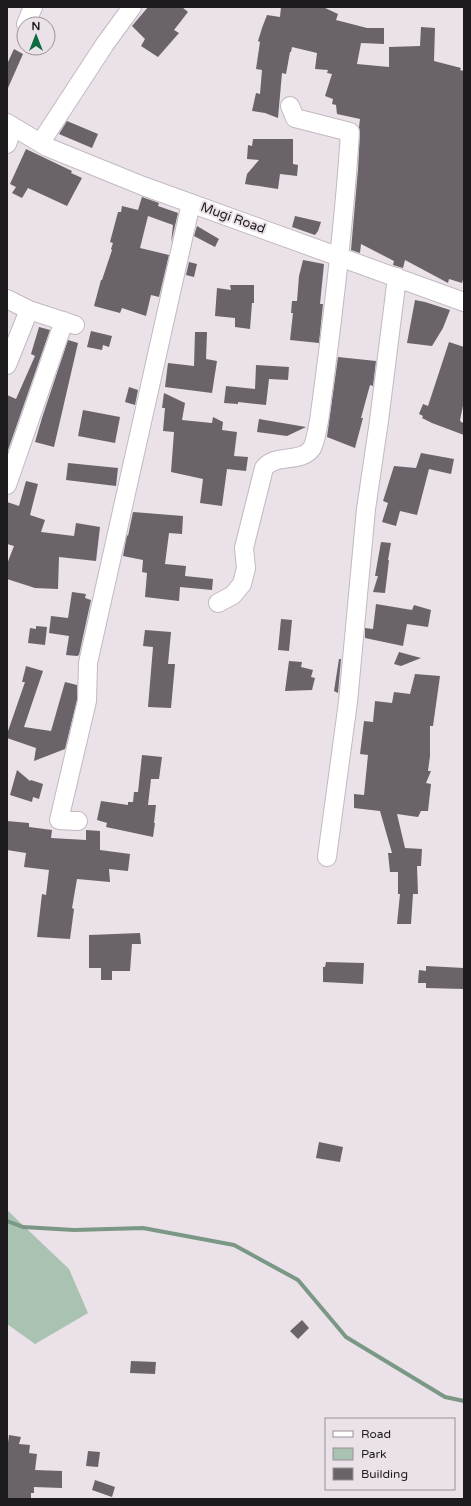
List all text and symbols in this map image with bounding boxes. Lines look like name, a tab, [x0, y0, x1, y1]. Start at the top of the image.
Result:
north arrow	[16, 16, 56, 56]
text: N	[32, 20, 40, 33]
street label: Mugi Road	[198, 199, 268, 237]
legend	[325, 1418, 455, 1490]
text: Road	[361, 1427, 391, 1441]
text: Park	[361, 1447, 387, 1461]
text: Building	[361, 1467, 408, 1481]

